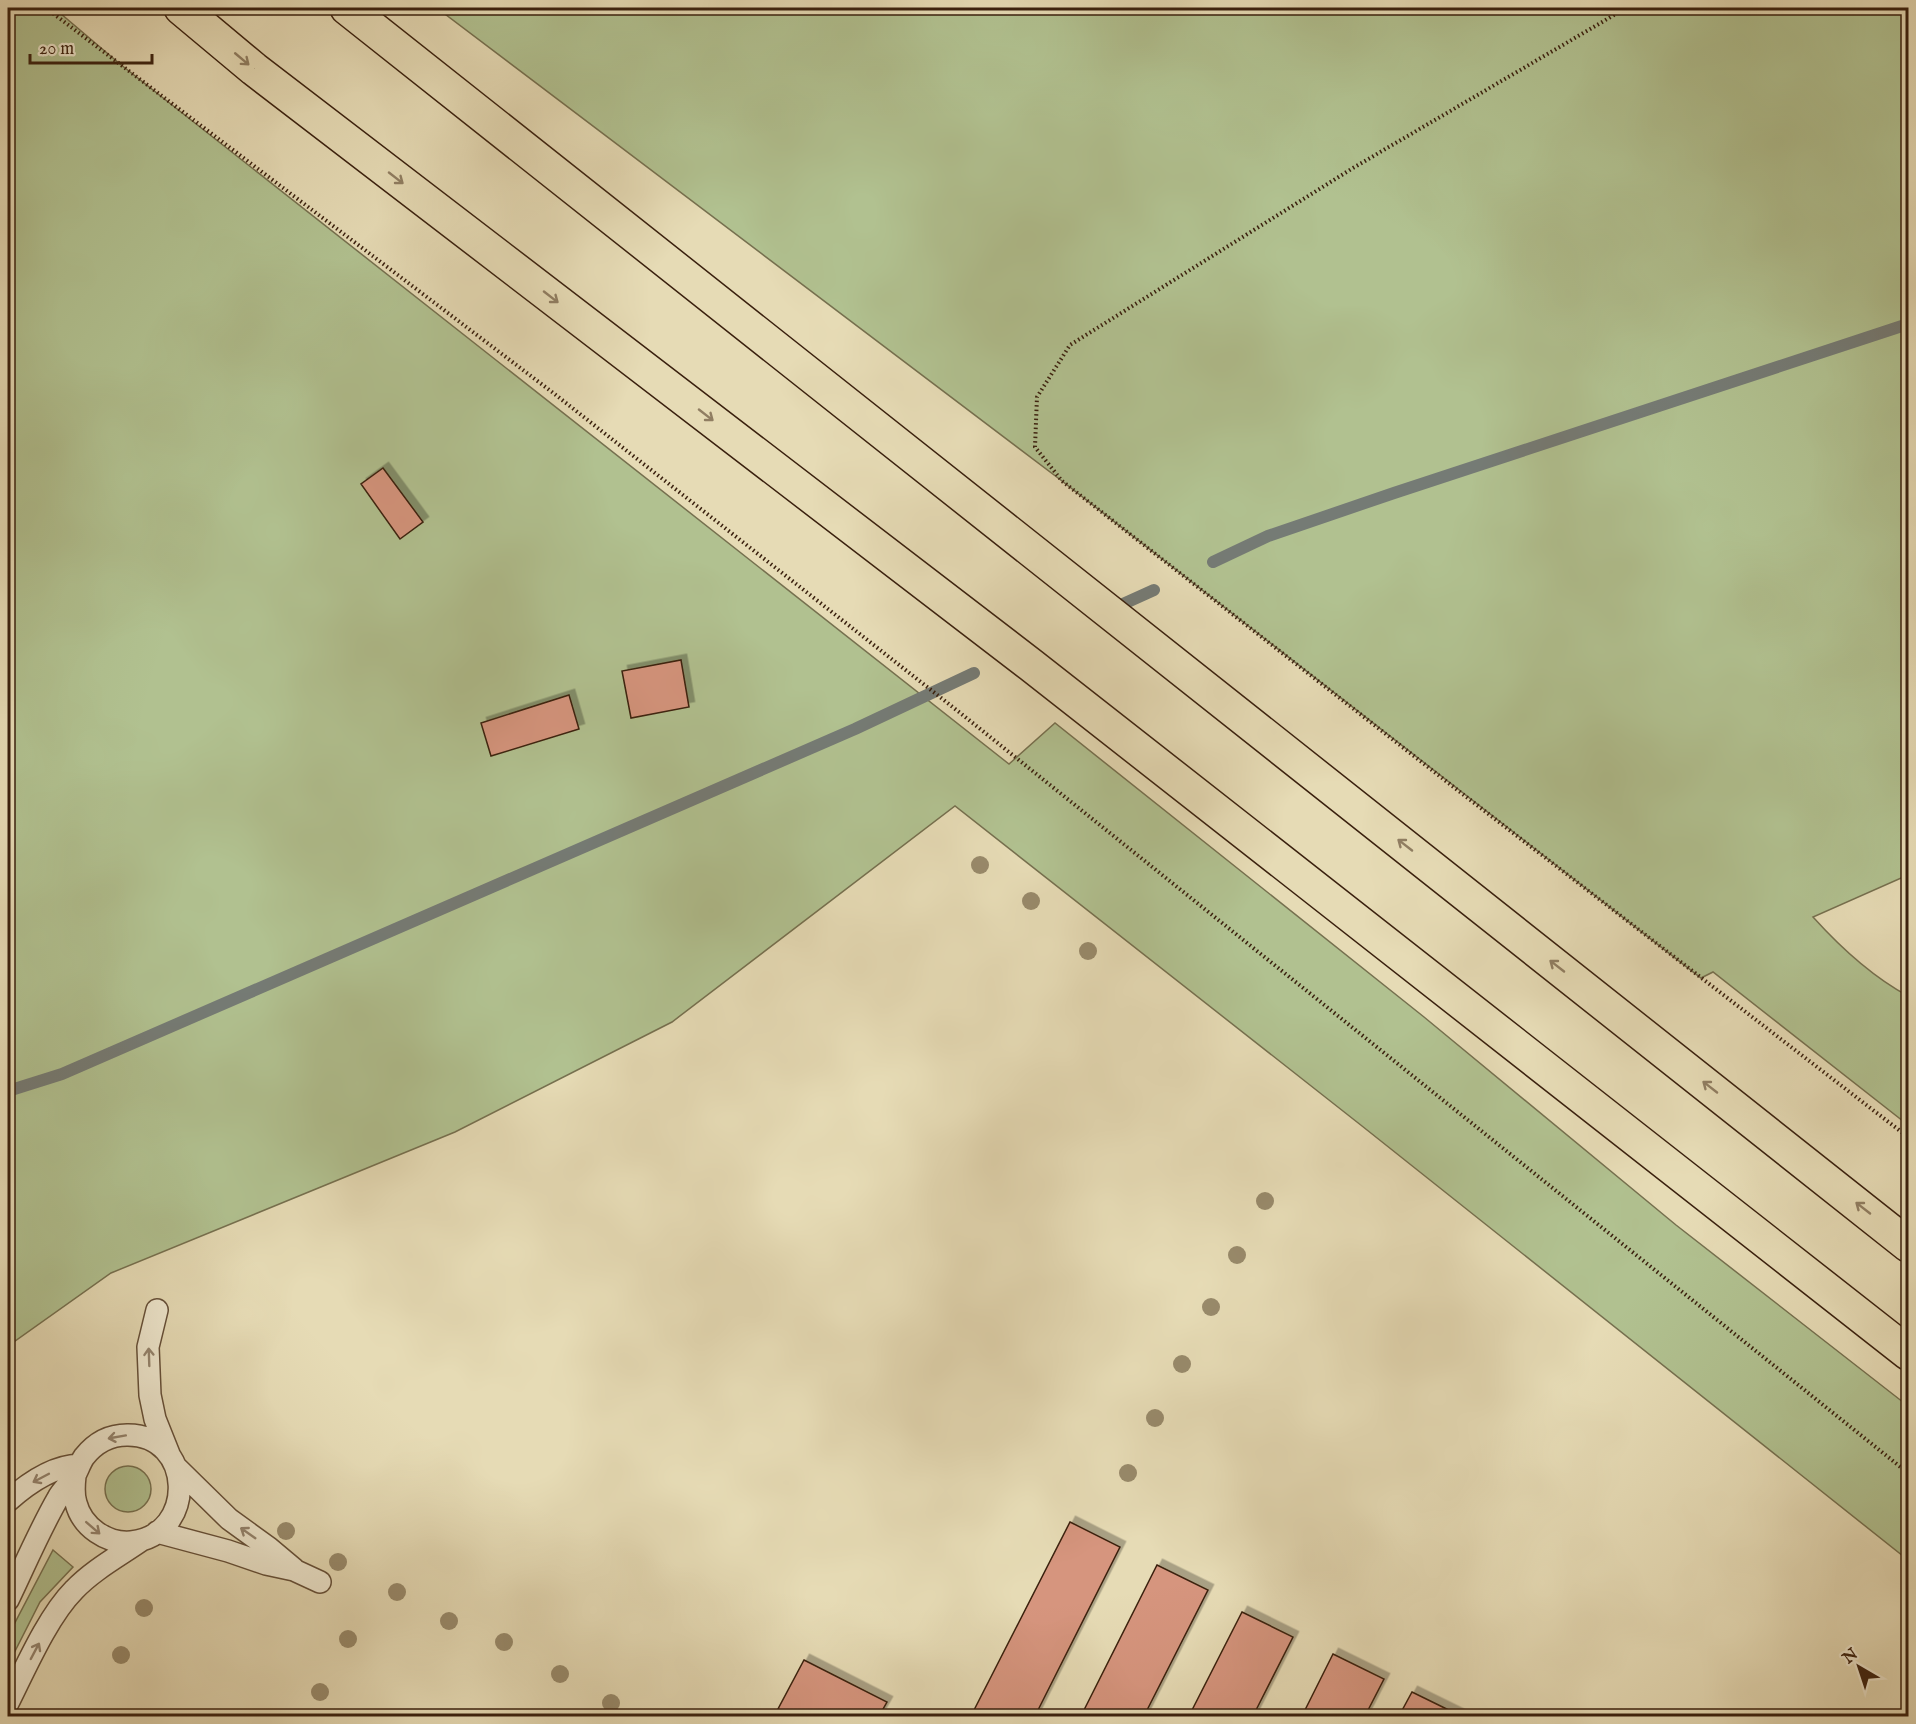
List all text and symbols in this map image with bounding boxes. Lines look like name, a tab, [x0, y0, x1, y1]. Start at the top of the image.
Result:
scale bar	[30, 27, 152, 65]
text: 20 m	[39, 38, 74, 61]
one-way arrow	[234, 52, 250, 65]
one-way arrow	[388, 172, 404, 184]
one-way arrow	[543, 290, 559, 303]
one-way arrow	[697, 409, 713, 422]
one-way arrow	[1397, 838, 1413, 851]
one-way arrow	[1549, 959, 1565, 972]
one-way arrow	[1702, 1081, 1718, 1094]
one-way arrow	[1855, 1202, 1871, 1215]
one-way arrow	[143, 1348, 154, 1368]
one-way arrow	[107, 1432, 127, 1443]
one-way arrow	[32, 1473, 50, 1484]
one-way arrow	[86, 1521, 101, 1535]
one-way arrow	[241, 1527, 257, 1539]
north arrow	[1829, 1637, 1889, 1697]
one-way arrow	[29, 1643, 41, 1660]
text: N	[1838, 1645, 1863, 1670]

